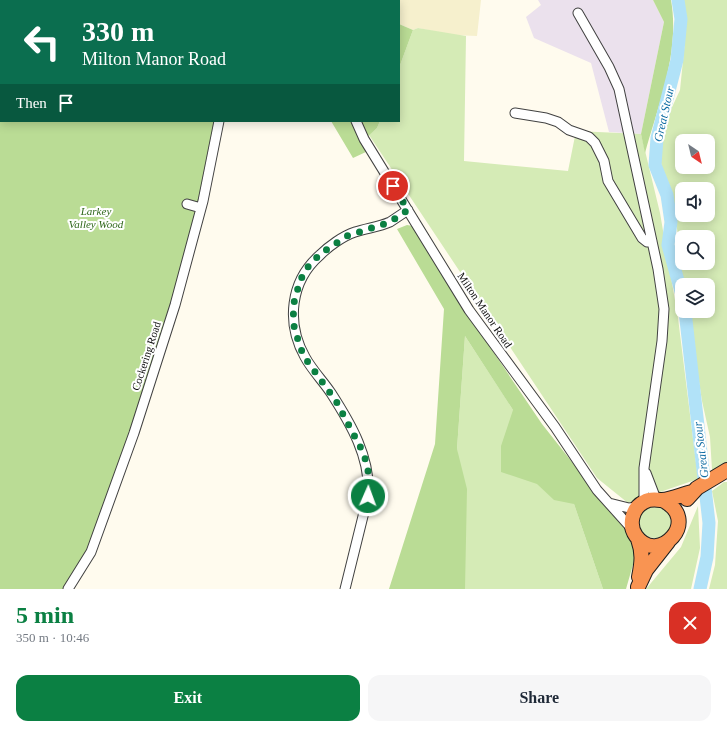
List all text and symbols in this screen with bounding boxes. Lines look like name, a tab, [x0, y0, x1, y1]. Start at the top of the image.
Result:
icon: left	[16, 16, 68, 68]
text: 330 m	[82, 16, 154, 47]
text: Milton Manor Road	[82, 49, 226, 69]
water label: Great Stour	[651, 85, 677, 143]
icon: arrive	[55, 92, 77, 114]
text: Then	[16, 95, 47, 111]
north arrow	[675, 134, 715, 174]
map controls	[675, 134, 715, 318]
pin	[376, 169, 410, 203]
icon: arrive	[382, 175, 404, 197]
button: sound	[675, 182, 715, 222]
park label: Larkey Valley Wood	[69, 205, 124, 230]
button: search	[675, 230, 715, 270]
street label: Milton Manor Road	[455, 270, 515, 350]
button: layers	[675, 278, 715, 318]
street label: Cockering Road	[129, 320, 163, 392]
water label: Great Stour	[691, 421, 711, 479]
position arrow	[347, 475, 389, 517]
text: 5 min	[16, 602, 74, 628]
button: close	[669, 602, 711, 644]
text: 350 m · 10:46	[16, 630, 89, 645]
button: Exit	[16, 675, 360, 721]
button: Share	[368, 675, 711, 721]

